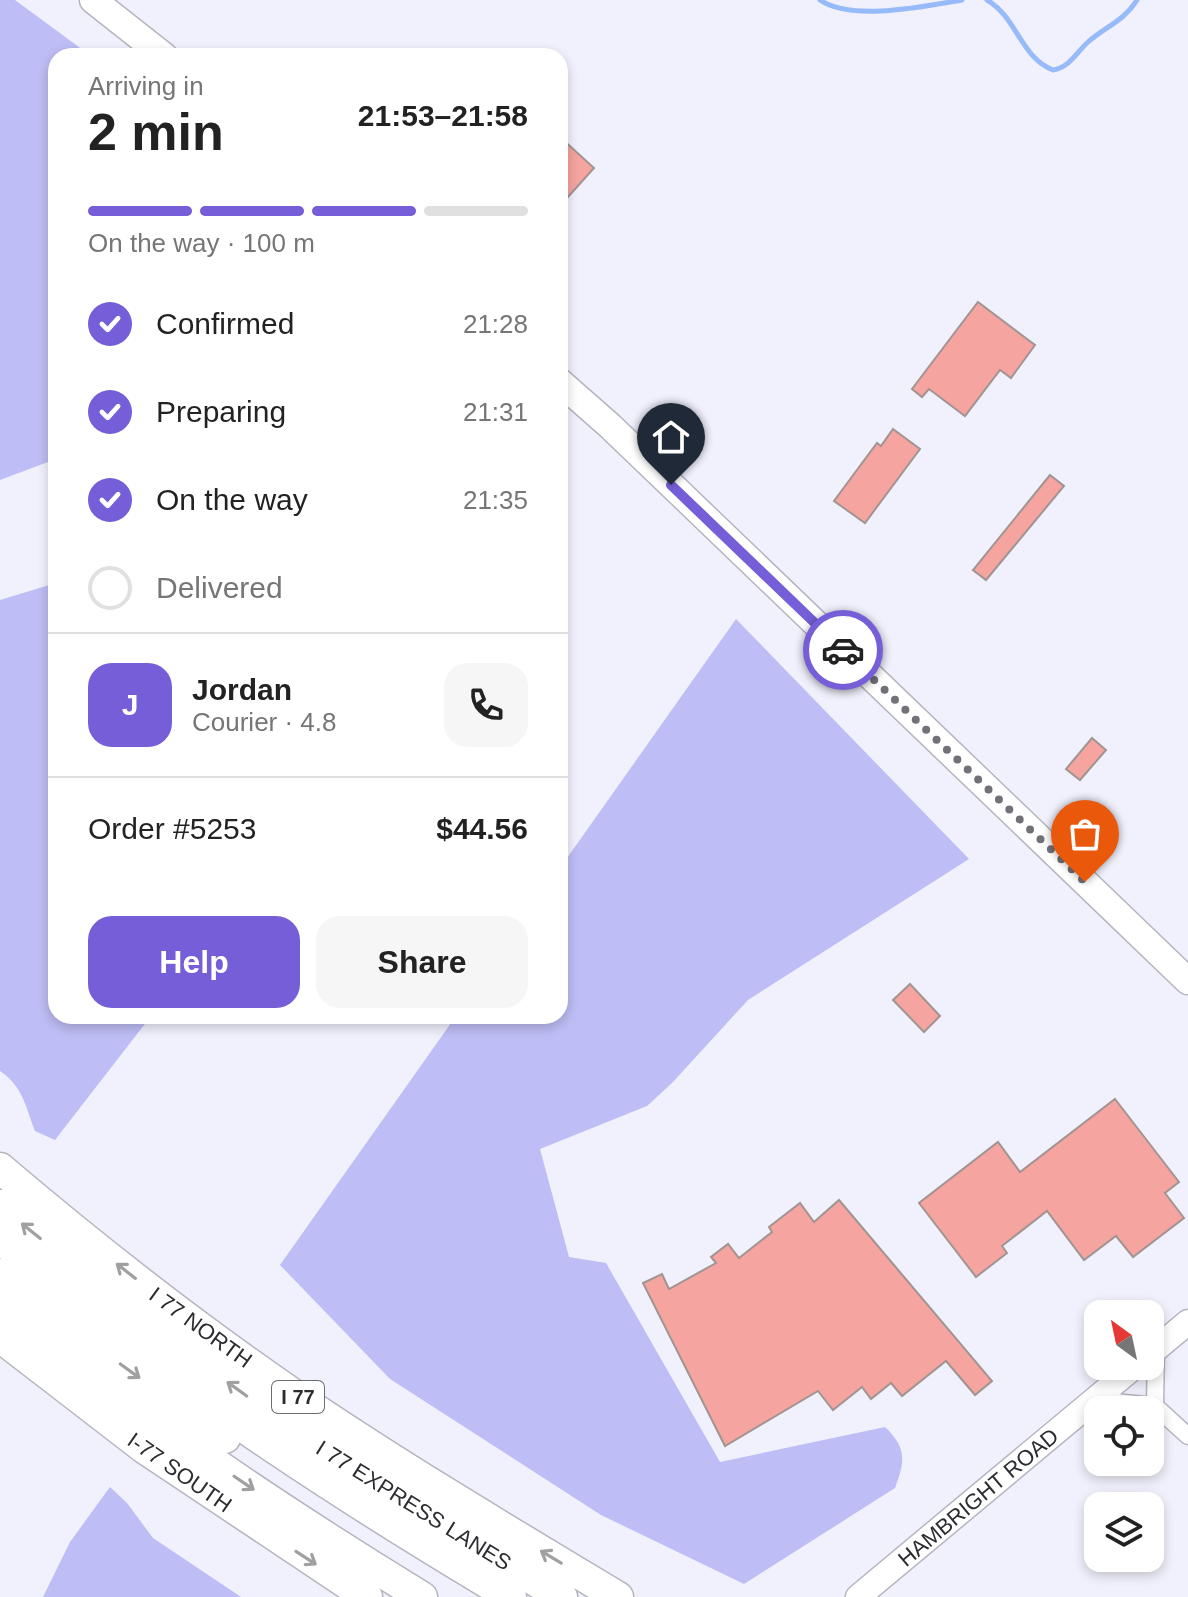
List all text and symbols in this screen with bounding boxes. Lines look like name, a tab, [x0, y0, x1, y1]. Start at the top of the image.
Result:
text: Arriving in	[88, 71, 204, 101]
text: 21:53–21:58	[358, 99, 528, 132]
text: 2 min	[88, 103, 224, 161]
text: On the way · 100 m	[88, 228, 315, 258]
icon: check	[88, 302, 132, 346]
text: Confirmed	[156, 307, 294, 340]
text: 21:28	[463, 309, 528, 339]
icon: check	[88, 390, 132, 434]
text: Preparing	[156, 395, 286, 428]
text: 21:31	[463, 397, 528, 427]
pin	[637, 403, 705, 485]
icon: home	[649, 415, 693, 459]
icon: check	[88, 478, 132, 522]
text: On the way	[156, 483, 308, 516]
text: 21:35	[463, 485, 528, 515]
text: Delivered	[156, 571, 283, 604]
courier	[803, 610, 883, 690]
icon: car	[821, 628, 865, 672]
button: phone	[444, 663, 528, 747]
text: Jordan	[192, 673, 292, 706]
text: J	[122, 688, 138, 721]
text: Courier · 4.8	[192, 707, 337, 737]
pin	[1051, 800, 1119, 882]
text: Order #5253	[88, 812, 256, 845]
text: $44.56	[436, 812, 528, 845]
icon: bag	[1063, 812, 1107, 856]
button: Help	[88, 916, 300, 1008]
button: Share	[316, 916, 528, 1008]
one-way arrow	[21, 1222, 42, 1240]
one-way arrow	[116, 1262, 137, 1280]
street label: I 77 NORTH	[145, 1282, 257, 1373]
north arrow	[1084, 1300, 1164, 1380]
map controls	[1084, 1300, 1164, 1572]
one-way arrow	[119, 1363, 141, 1379]
one-way arrow	[227, 1381, 249, 1397]
road number: I 77	[272, 1381, 324, 1413]
button: locate	[1084, 1396, 1164, 1476]
street label: HAMBRIGHT ROAD	[893, 1423, 1063, 1572]
street label: I-77 SOUTH	[123, 1427, 236, 1517]
street label: I 77 EXPRESS LANES	[312, 1435, 516, 1576]
one-way arrow	[233, 1475, 255, 1491]
button: layers	[1084, 1492, 1164, 1572]
one-way arrow	[540, 1549, 563, 1565]
one-way arrow	[294, 1550, 317, 1566]

